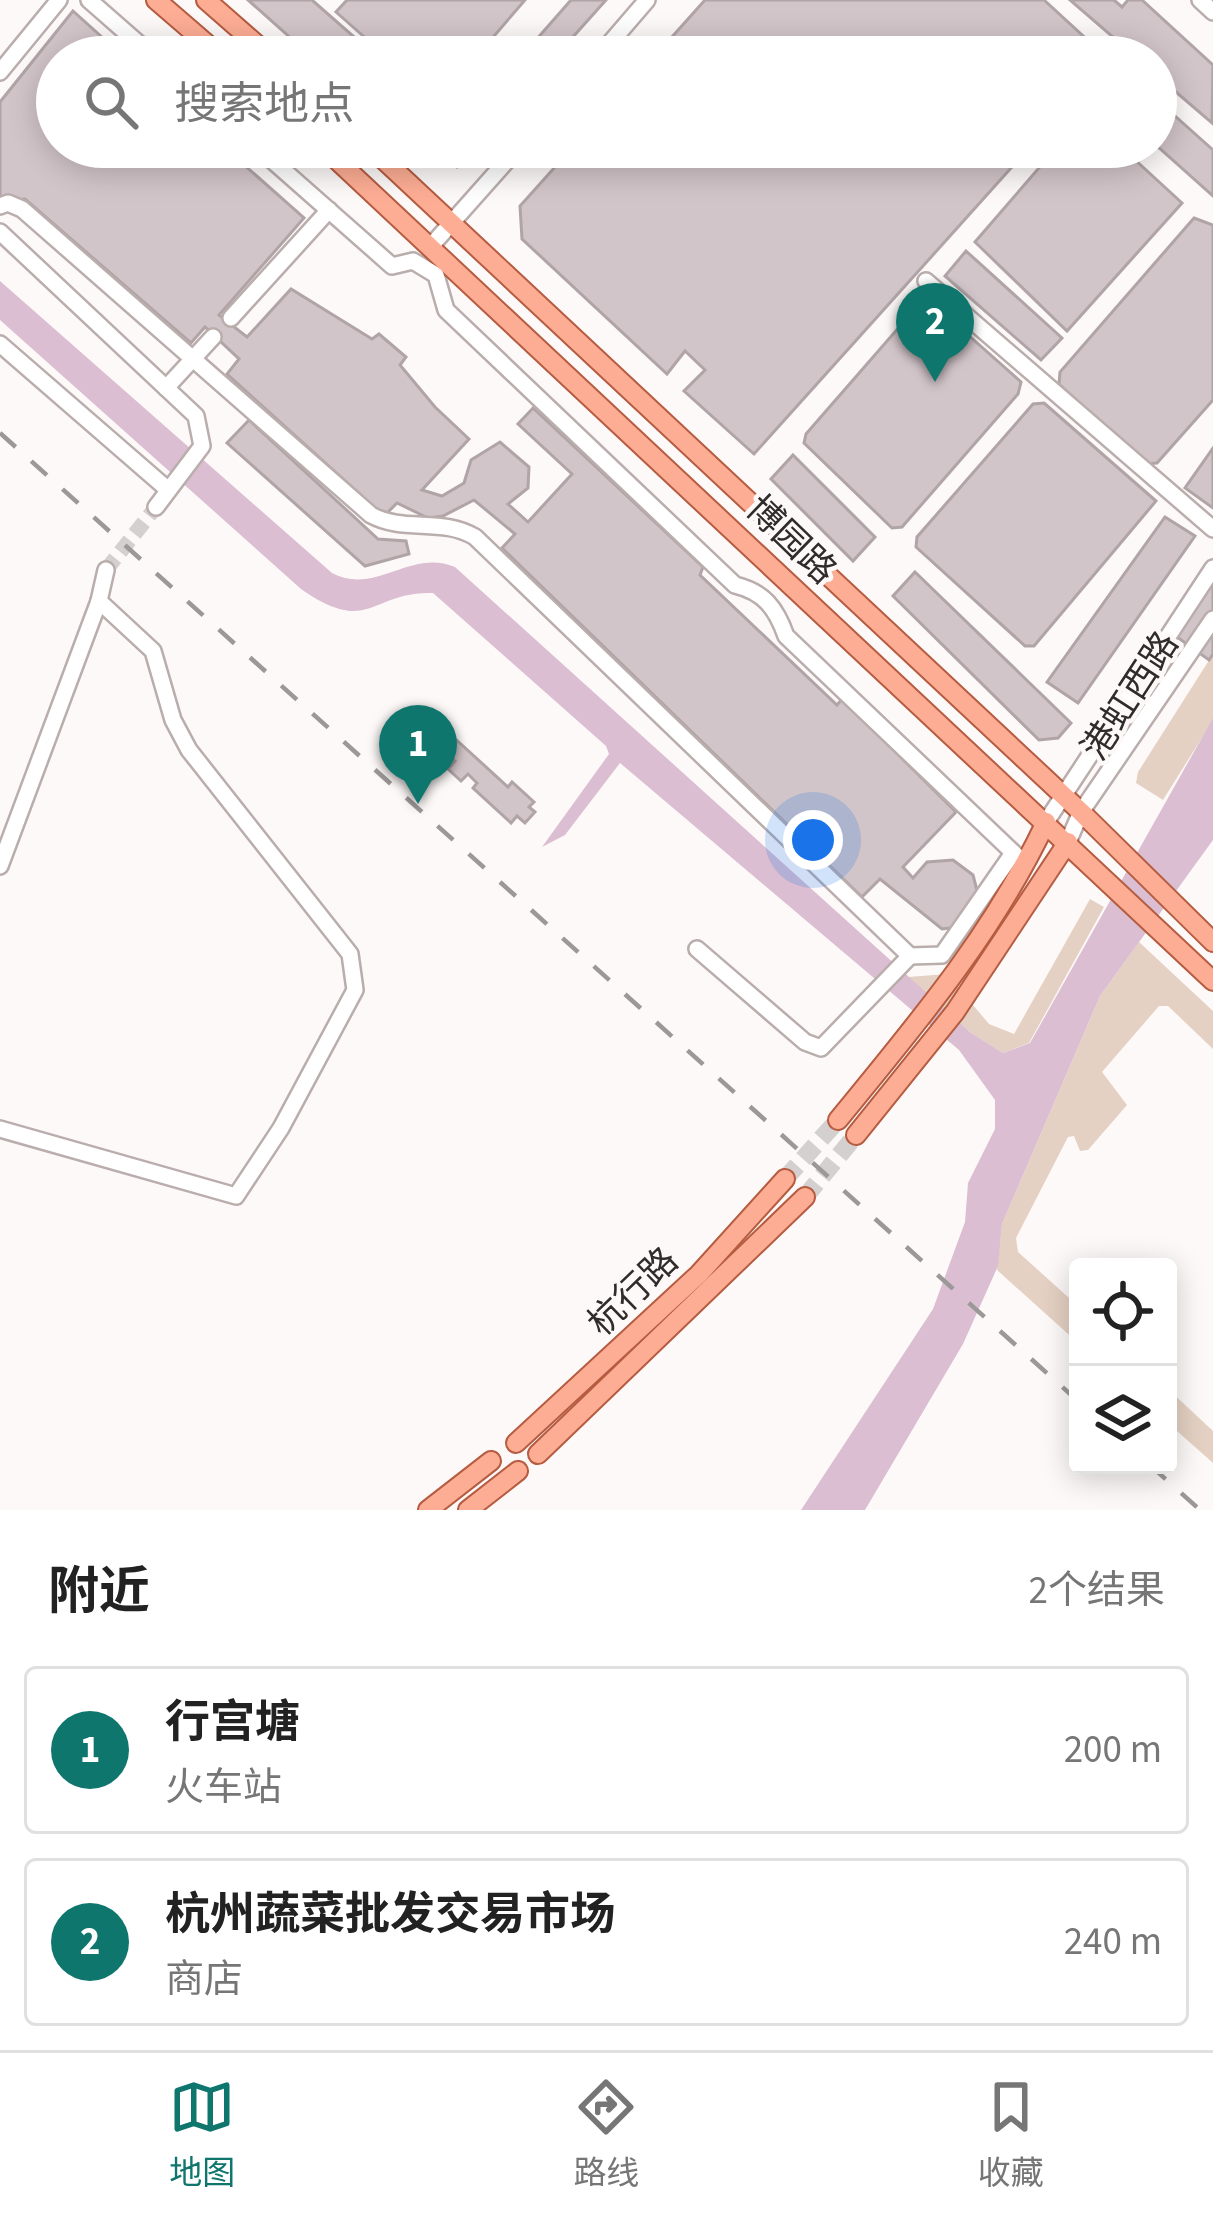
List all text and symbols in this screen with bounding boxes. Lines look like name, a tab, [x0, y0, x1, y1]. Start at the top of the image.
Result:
search box	[36, 36, 1177, 168]
icon: search	[78, 69, 144, 135]
text: 搜索地点	[174, 73, 354, 137]
pin: 2	[896, 283, 974, 382]
street label: 博园路	[734, 484, 848, 596]
street label: 港虹西路	[1070, 622, 1191, 770]
pin: 1	[379, 705, 457, 804]
your location	[783, 810, 843, 870]
street label: 杭行路	[576, 1236, 690, 1348]
map controls	[1069, 1258, 1177, 1474]
button: locate	[1069, 1258, 1177, 1366]
button: layers	[1069, 1366, 1177, 1474]
text: 附近	[48, 1556, 150, 1628]
text: 2个结果	[1029, 1563, 1165, 1619]
text: 行宫塘	[165, 1691, 300, 1755]
text: 1	[80, 1722, 100, 1778]
text: 200 m	[1064, 1722, 1162, 1778]
text: 火车站	[165, 1760, 282, 1816]
text: 杭州蔬菜批发交易市场	[165, 1883, 615, 1947]
text: 2	[80, 1914, 100, 1970]
text: 240 m	[1064, 1914, 1162, 1970]
text: 商店	[165, 1952, 243, 2008]
tab: 地图	[169, 2074, 235, 2197]
tab: 路线	[573, 2074, 639, 2197]
tab: 收藏	[978, 2074, 1044, 2197]

